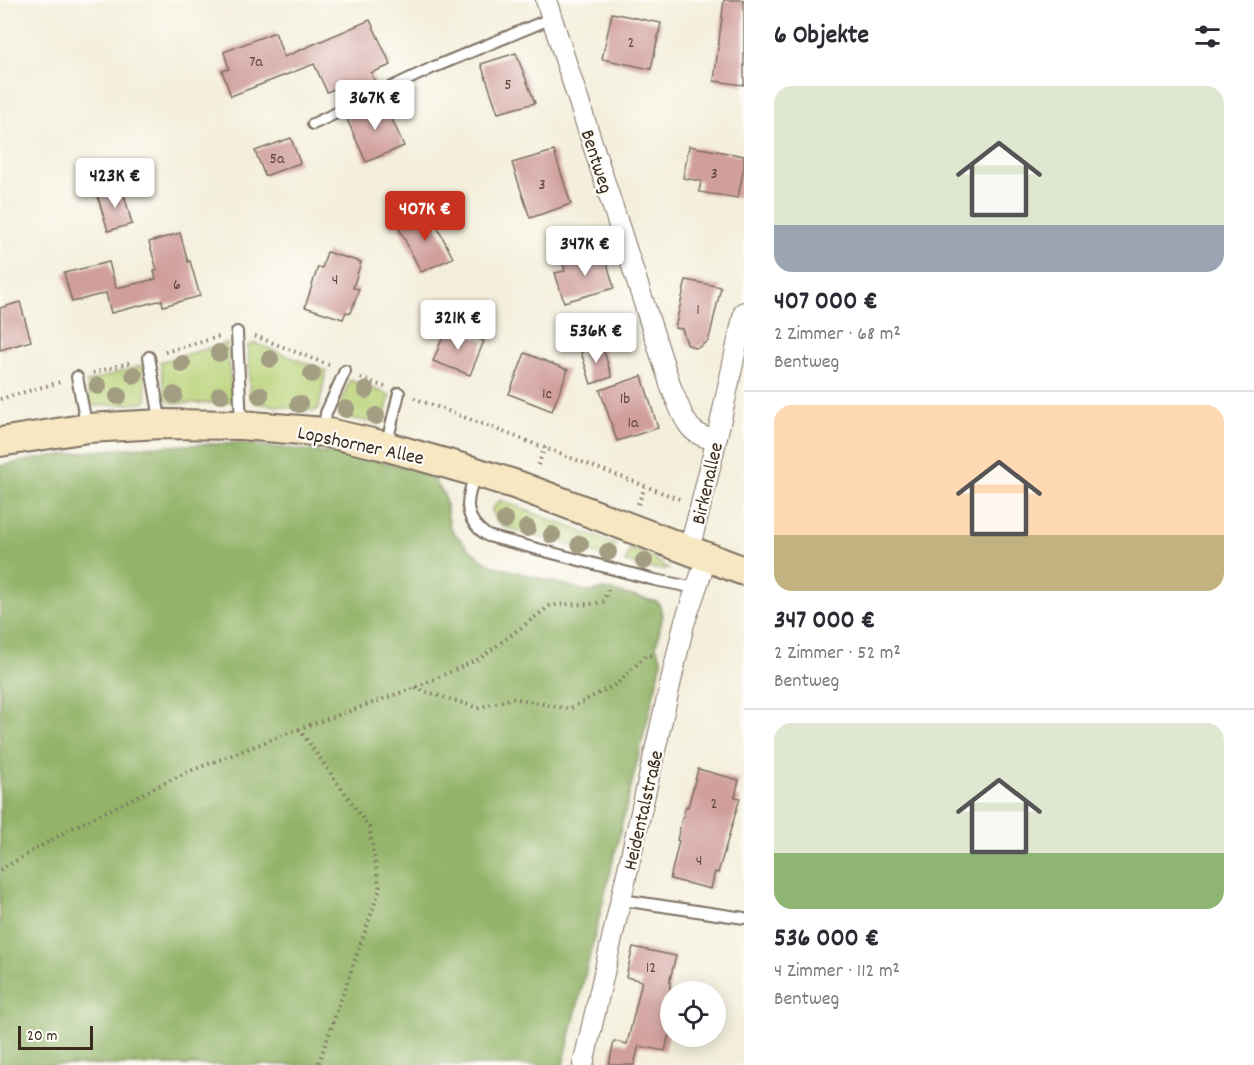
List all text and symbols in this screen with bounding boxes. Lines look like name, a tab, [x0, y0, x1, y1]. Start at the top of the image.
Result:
text: 6 Objekte	[774, 18, 869, 55]
icon: filters	[1191, 20, 1224, 53]
house number: 2	[628, 32, 635, 55]
house number: 7a	[249, 51, 263, 74]
house number: 5	[504, 74, 512, 97]
pin: 367K €	[326, 80, 424, 131]
text: 367K €	[349, 85, 401, 113]
icon: home	[945, 125, 1053, 233]
street label: Bentweg	[572, 127, 619, 197]
house number: 5a	[270, 148, 285, 171]
pin: 423K €	[66, 158, 164, 209]
text: 423K €	[90, 163, 140, 191]
house number: 3	[710, 163, 718, 186]
house number: 3	[538, 174, 546, 197]
pin: 407K €	[376, 191, 474, 242]
text: 407K €	[399, 196, 451, 224]
pin: 347K €	[536, 226, 634, 277]
text: 347K €	[560, 231, 610, 259]
house number: 4	[332, 269, 338, 292]
house number: 6	[173, 274, 181, 297]
text: 407 000 €	[774, 284, 878, 321]
house number: 1	[696, 299, 700, 322]
pin: 321K €	[409, 300, 507, 351]
text: 321K €	[435, 305, 481, 333]
pin: 536K €	[547, 313, 645, 364]
text: 536K €	[570, 318, 622, 346]
text: 2 Zimmer · 68 m²	[774, 321, 901, 349]
text: Bentweg	[774, 349, 839, 377]
house number: 1c	[542, 383, 552, 406]
house number: 1b	[620, 388, 630, 411]
house number: 1a	[627, 412, 639, 435]
street label: Lopshorner Allee	[295, 420, 426, 474]
street label: Birkenallee	[686, 440, 732, 527]
icon: home	[945, 444, 1053, 552]
text: 347 000 €	[774, 603, 875, 640]
text: 2 Zimmer · 52 m²	[774, 640, 901, 668]
text: Bentweg	[774, 668, 839, 696]
street label: Heidentalstraße	[617, 748, 672, 874]
icon: home	[945, 762, 1053, 870]
house number: 2	[711, 793, 718, 816]
house number: 4	[696, 850, 702, 873]
text: 536 000 €	[774, 921, 879, 958]
house number: 12	[646, 957, 656, 980]
text: 4 Zimmer · 112 m²	[774, 958, 900, 986]
map controls	[660, 981, 726, 1047]
button: locate	[660, 981, 726, 1047]
text: Bentweg	[774, 986, 839, 1014]
scale bar	[18, 1023, 93, 1050]
text: 20 m	[27, 1025, 57, 1048]

